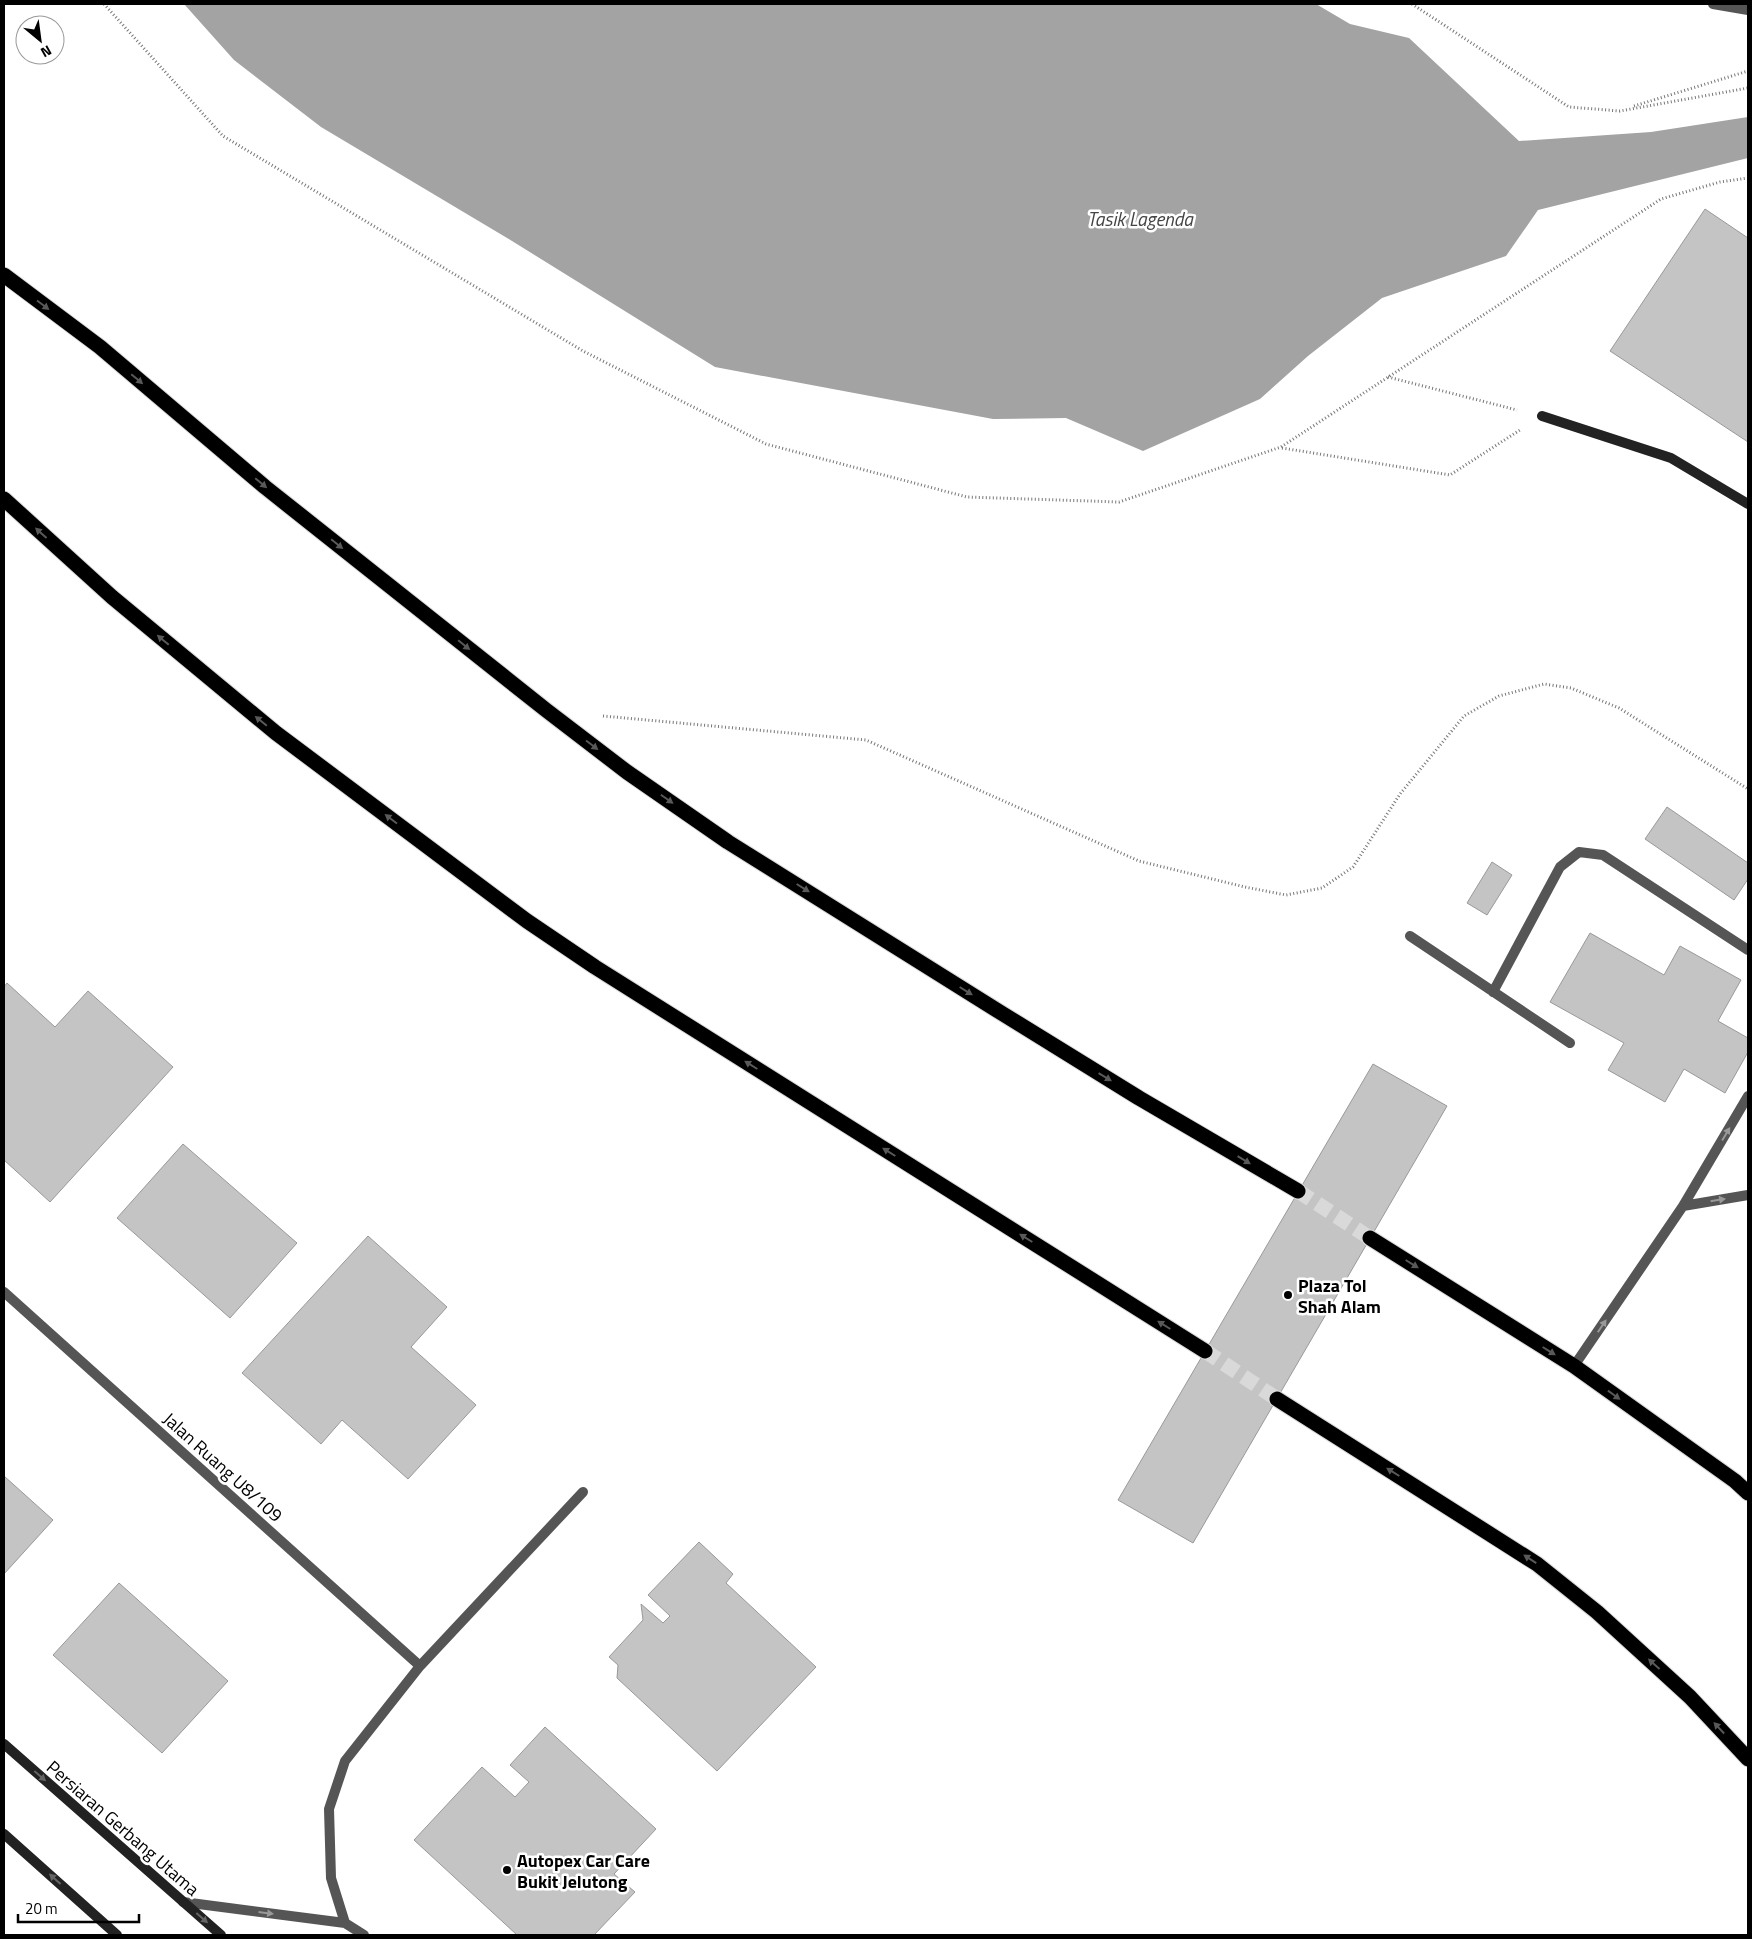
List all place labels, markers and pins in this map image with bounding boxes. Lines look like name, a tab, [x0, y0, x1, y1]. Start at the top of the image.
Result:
place label: Plaza Tol Shah Alam	[1298, 1272, 1381, 1320]
marker: Plaza Tol Shah Alam	[1282, 1289, 1294, 1301]
place label: Autopex Car Care Bukit Jelutong	[517, 1847, 650, 1895]
marker: Autopex Car Care Bukit Jelutong	[501, 1864, 513, 1876]

